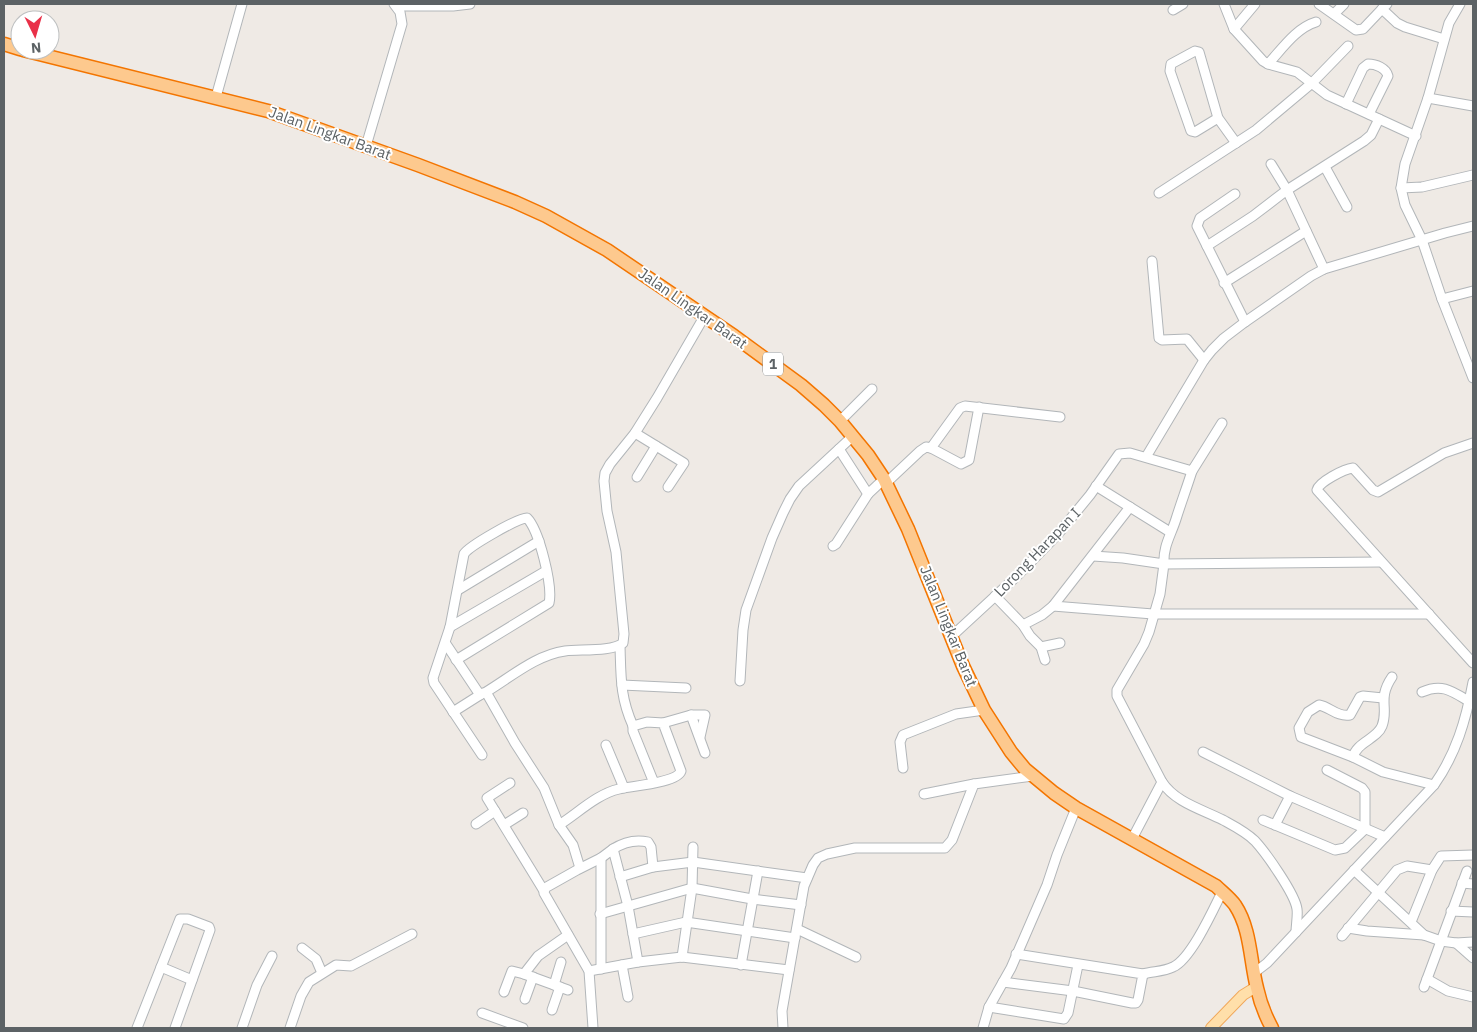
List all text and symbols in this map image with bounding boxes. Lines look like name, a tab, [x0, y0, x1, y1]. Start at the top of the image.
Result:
north arrow	[10, 10, 60, 60]
text: N	[30, 39, 42, 57]
street label: Jalan Lingkar Barat	[266, 102, 394, 164]
street label: Jalan Lingkar Barat	[635, 263, 751, 353]
road number: 1	[763, 352, 783, 376]
street label: Lorong Harapan I	[990, 504, 1084, 600]
street label: Jalan Lingkar Barat	[916, 563, 982, 689]

